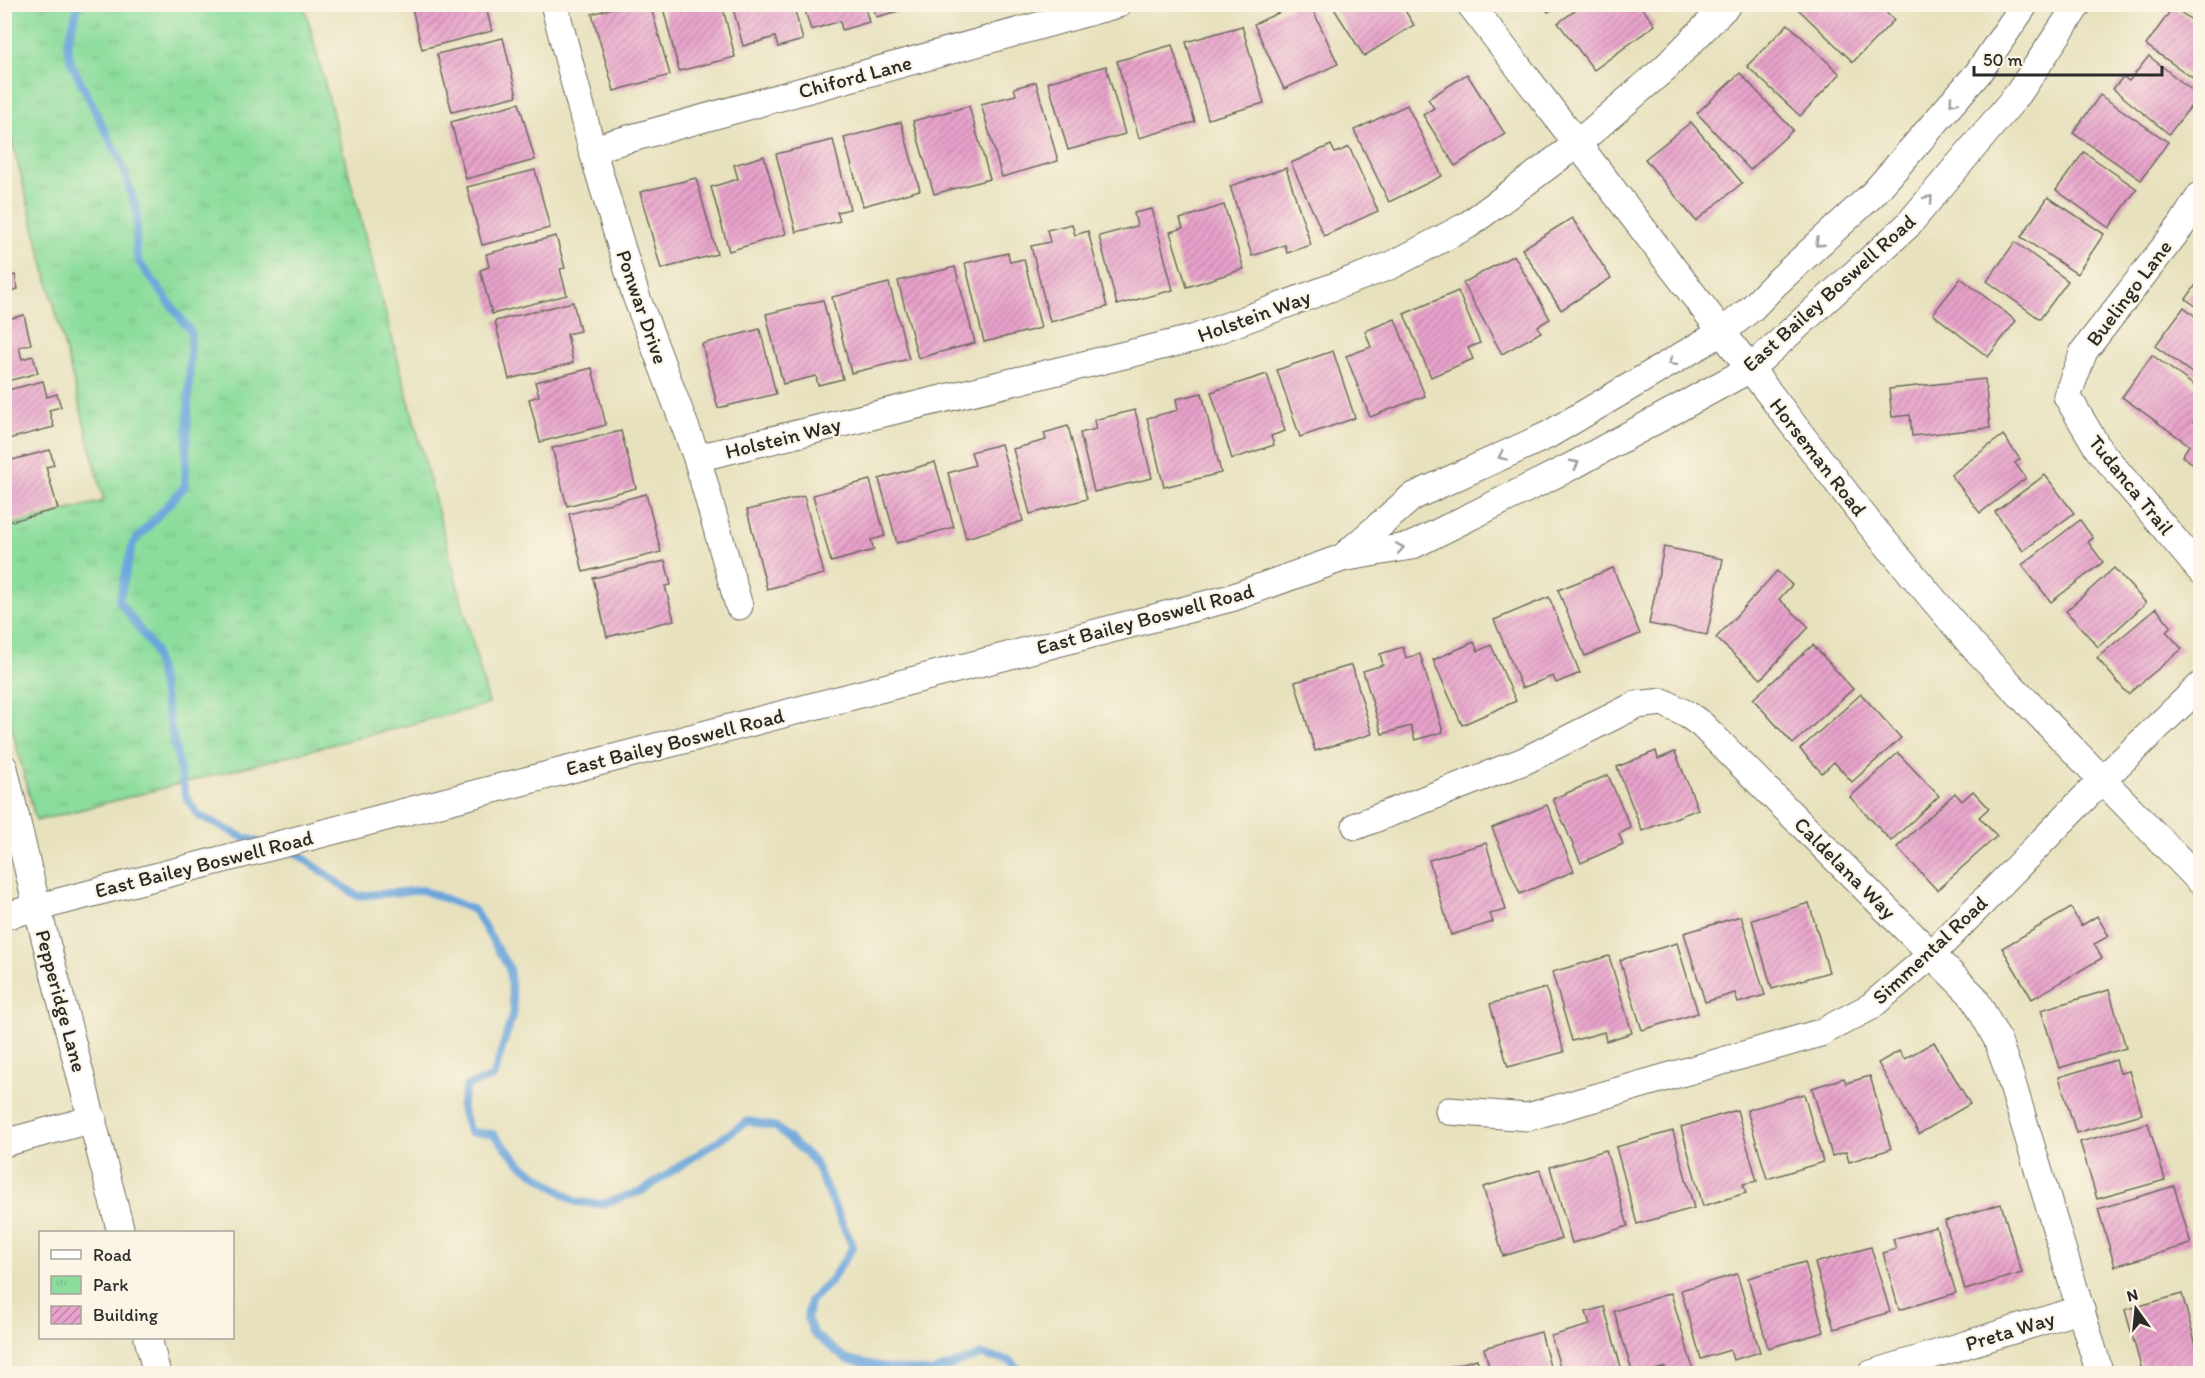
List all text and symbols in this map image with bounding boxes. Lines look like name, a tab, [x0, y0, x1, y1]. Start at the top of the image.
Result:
scale bar	[1974, 39, 2162, 77]
street label: Chiford Lane	[796, 49, 914, 104]
text: 50 m	[1983, 49, 2023, 71]
one-way arrow	[1949, 95, 1960, 106]
one-way arrow	[1922, 195, 1933, 206]
street label: East Bailey Boswell Road	[1737, 208, 1921, 377]
street label: Buelingo Lane	[2080, 235, 2177, 351]
one-way arrow	[1815, 236, 1826, 247]
street label: Ponwar Drive	[611, 247, 674, 367]
street label: Holstein Way	[1194, 283, 1314, 348]
one-way arrow	[1668, 355, 1678, 366]
street label: Horseman Road	[1765, 393, 1872, 521]
street label: Holstein Way	[722, 411, 843, 464]
street label: Tudanca Trail	[2083, 430, 2179, 540]
one-way arrow	[1497, 449, 1508, 461]
one-way arrow	[1569, 460, 1580, 472]
one-way arrow	[1394, 542, 1404, 555]
street label: East Bailey Boswell Road	[1033, 577, 1257, 660]
street label: East Bailey Boswell Road	[563, 702, 787, 781]
street label: Caldelana Way	[1789, 811, 1902, 924]
street label: East Bailey Boswell Road	[92, 824, 316, 903]
street label: Simmental Road	[1867, 890, 1993, 1009]
street label: Pepperidge Lane	[30, 927, 93, 1075]
legend	[39, 1231, 234, 1339]
text: Road	[93, 1244, 132, 1266]
text: Park	[93, 1274, 128, 1296]
north arrow	[2106, 1279, 2166, 1339]
text: N	[2125, 1284, 2140, 1306]
text: Building	[93, 1304, 159, 1326]
street label: Preta Way	[1962, 1305, 2058, 1356]

